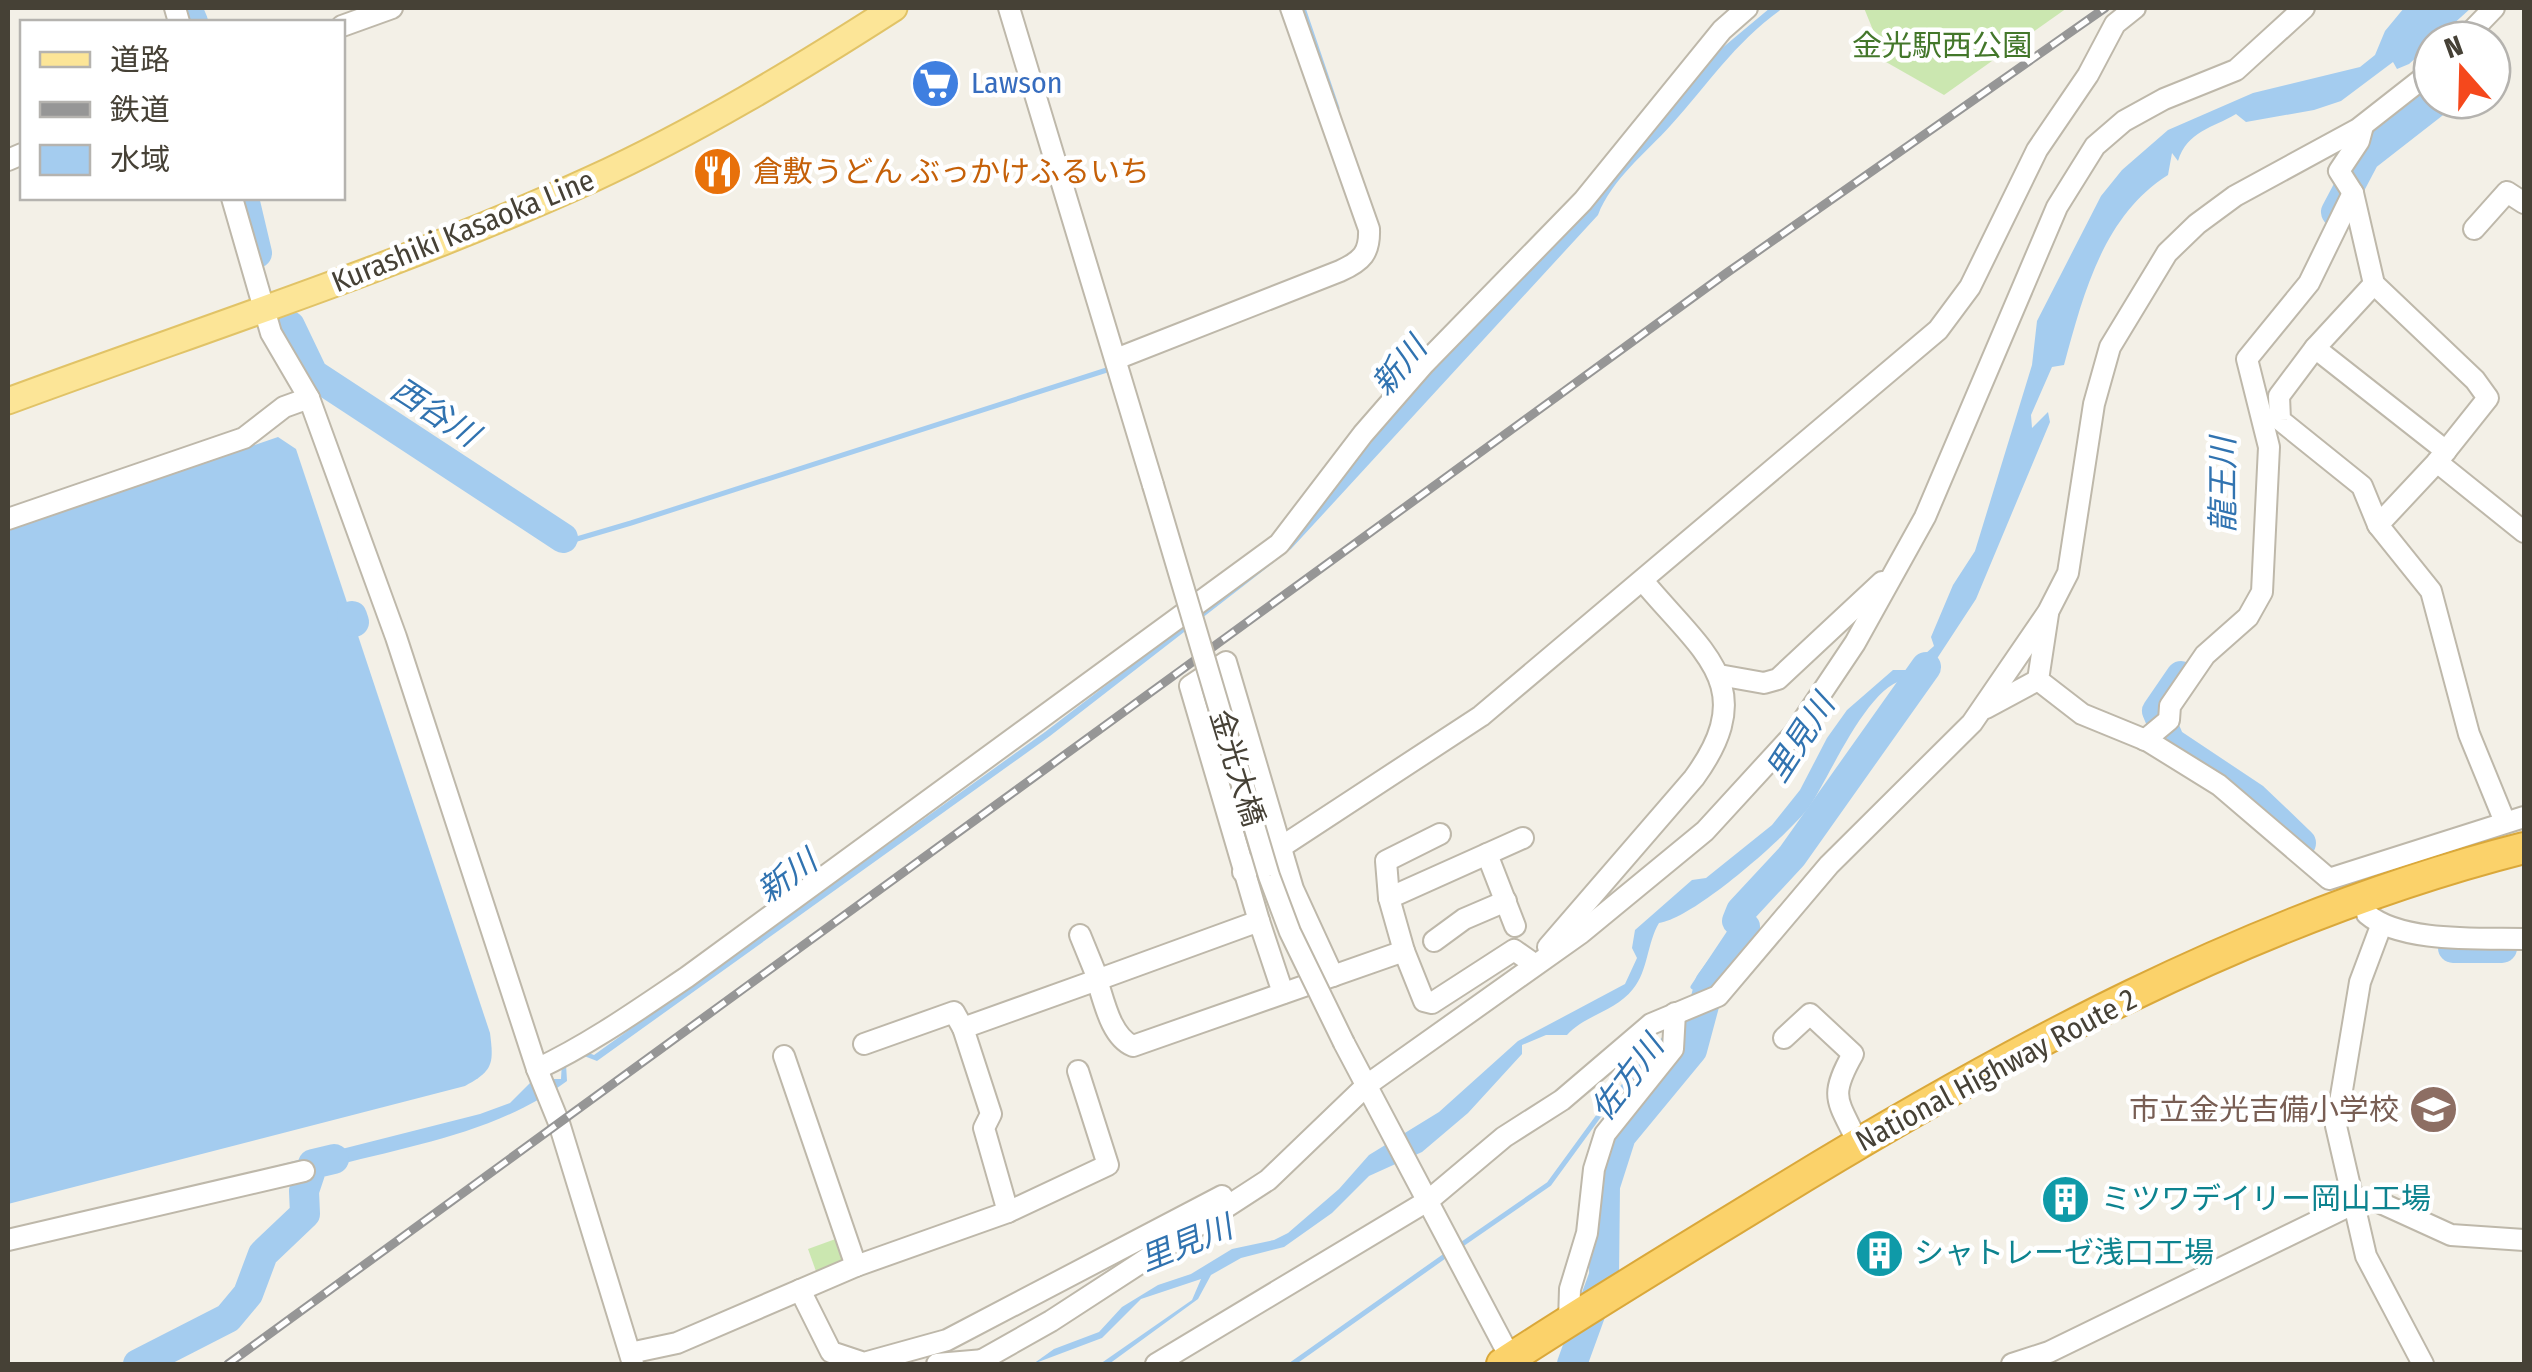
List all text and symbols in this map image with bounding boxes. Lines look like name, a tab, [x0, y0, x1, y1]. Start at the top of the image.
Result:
legend	[20, 20, 345, 200]
north arrow	[2412, 20, 2512, 120]
park label: 金光駅西公園	[1852, 28, 2032, 64]
text: N	[2440, 29, 2467, 65]
text: 道路	[110, 42, 170, 78]
supermarket icon: Lawson	[910, 57, 962, 109]
place label: Lawson	[971, 65, 1063, 101]
text: 鉄道	[110, 92, 170, 128]
text: 水域	[110, 142, 170, 178]
restaurant icon: 倉敷うどん ぶっかけふるいち	[692, 146, 744, 198]
place label: 倉敷うどん ぶっかけふるいち	[753, 154, 1150, 190]
street label: Kurashiki Kasaoka Line	[326, 162, 600, 300]
water label: 新川	[1364, 327, 1436, 403]
water label: 西谷川	[384, 370, 488, 456]
water label: 龍王川	[2204, 434, 2242, 533]
water label: 里見川	[1758, 685, 1844, 789]
street label: 金光大橋	[1202, 705, 1272, 831]
water label: 新川	[750, 840, 826, 910]
street label: National Highway Route 2	[1850, 981, 2142, 1159]
water label: 佐方川	[1583, 1026, 1673, 1128]
school or university icon: 市立金光吉備小学校	[2408, 1084, 2460, 1136]
place label: 市立金光吉備小学校	[2129, 1092, 2399, 1128]
building icon: ミツワデイリー岡山工場	[2040, 1173, 2092, 1225]
place label: ミツワデイリー岡山工場	[2101, 1181, 2431, 1217]
water label: 里見川	[1134, 1206, 1240, 1279]
building icon: シャトレーゼ浅口工場	[1853, 1227, 1905, 1279]
place label: シャトレーゼ浅口工場	[1914, 1235, 2214, 1271]

